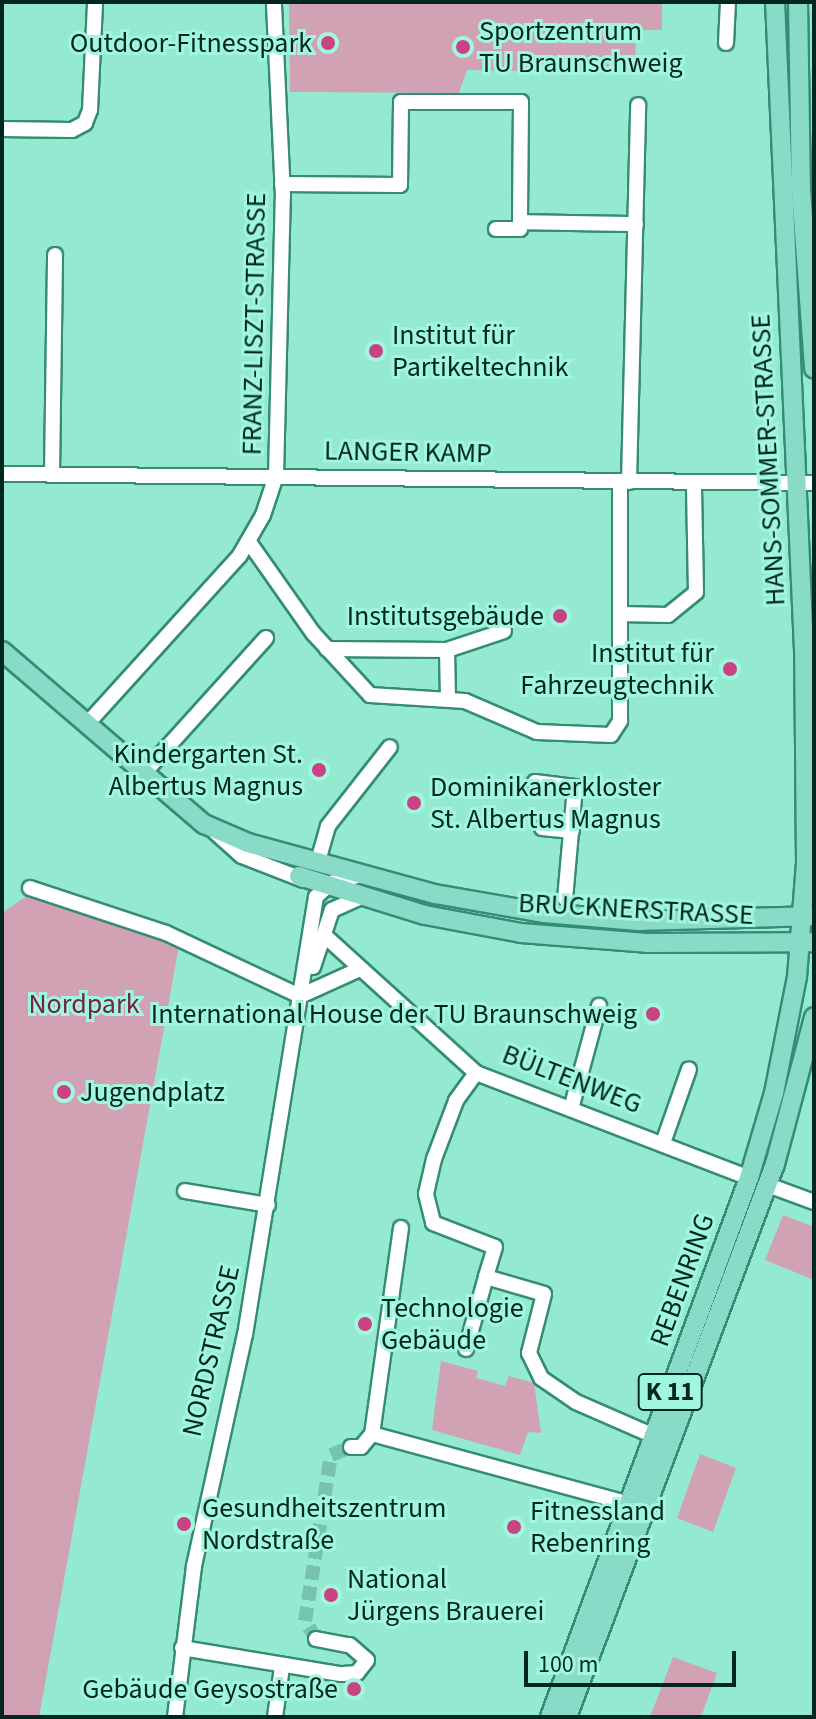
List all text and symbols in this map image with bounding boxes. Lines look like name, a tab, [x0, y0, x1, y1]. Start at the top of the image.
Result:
place label: Sportzentrum TU Braunschweig	[479, 14, 682, 80]
place label: Outdoor-Fitnesspark	[70, 26, 312, 60]
marker: Outdoor-Fitnesspark	[319, 34, 337, 52]
marker: Sportzentrum TU Braunschweig	[454, 38, 472, 56]
street label: FRANZ-LISZT-STRASSE	[235, 192, 273, 456]
street label: HANS-SOMMER-STRASSE	[744, 313, 792, 607]
place label: Institut für Partikeltechnik	[392, 318, 568, 384]
marker: Institut für Partikeltechnik	[367, 342, 385, 360]
street label: LANGER KAMP	[324, 434, 492, 470]
place label: Institutsgebäude	[347, 599, 544, 633]
marker: Institutsgebäude	[551, 607, 569, 625]
place label: Institut für Fahrzeugtechnik	[520, 636, 714, 702]
marker: Institut für Fahrzeugtechnik	[721, 660, 739, 678]
place label: Kindergarten St. Albertus Magnus	[109, 737, 303, 803]
marker: Kindergarten St. Albertus Magnus	[310, 761, 328, 779]
place label: Dominikanerkloster St. Albertus Magnus	[430, 770, 661, 836]
marker: Dominikanerkloster St. Albertus Magnus	[405, 794, 423, 812]
street label: BRUCKNERSTRASSE	[517, 886, 755, 932]
park label: Nordpark	[28, 987, 140, 1021]
place label: International House der TU Braunschweig	[151, 997, 637, 1031]
marker: International House der TU Braunschweig	[644, 1005, 662, 1023]
street label: BÜLTENWEG	[498, 1037, 646, 1121]
place label: Jugendplatz	[80, 1075, 225, 1109]
marker: Jugendplatz	[55, 1083, 73, 1101]
street label: REBENRING	[642, 1209, 722, 1351]
street label: NORDSTRASSE	[175, 1262, 247, 1440]
place label: Technologie Gebäude	[381, 1291, 524, 1357]
marker: Technologie Gebäude	[356, 1315, 374, 1333]
road number: K 11	[636, 1370, 704, 1414]
place label: Gesundheitszentrum Nordstraße	[202, 1491, 446, 1557]
place label: Fitnessland Rebenring	[530, 1494, 665, 1560]
marker: Gesundheitszentrum Nordstraße	[173, 1513, 195, 1535]
marker: Fitnessland Rebenring	[505, 1518, 523, 1536]
place label: National Jürgens Brauerei	[347, 1562, 544, 1628]
marker: National Jürgens Brauerei	[322, 1586, 340, 1604]
scale bar	[528, 1635, 740, 1685]
text: 100 m	[538, 1647, 598, 1682]
place label: Gebäude Geysostraße	[82, 1672, 338, 1706]
marker: Gebäude Geysostraße	[345, 1680, 363, 1698]

